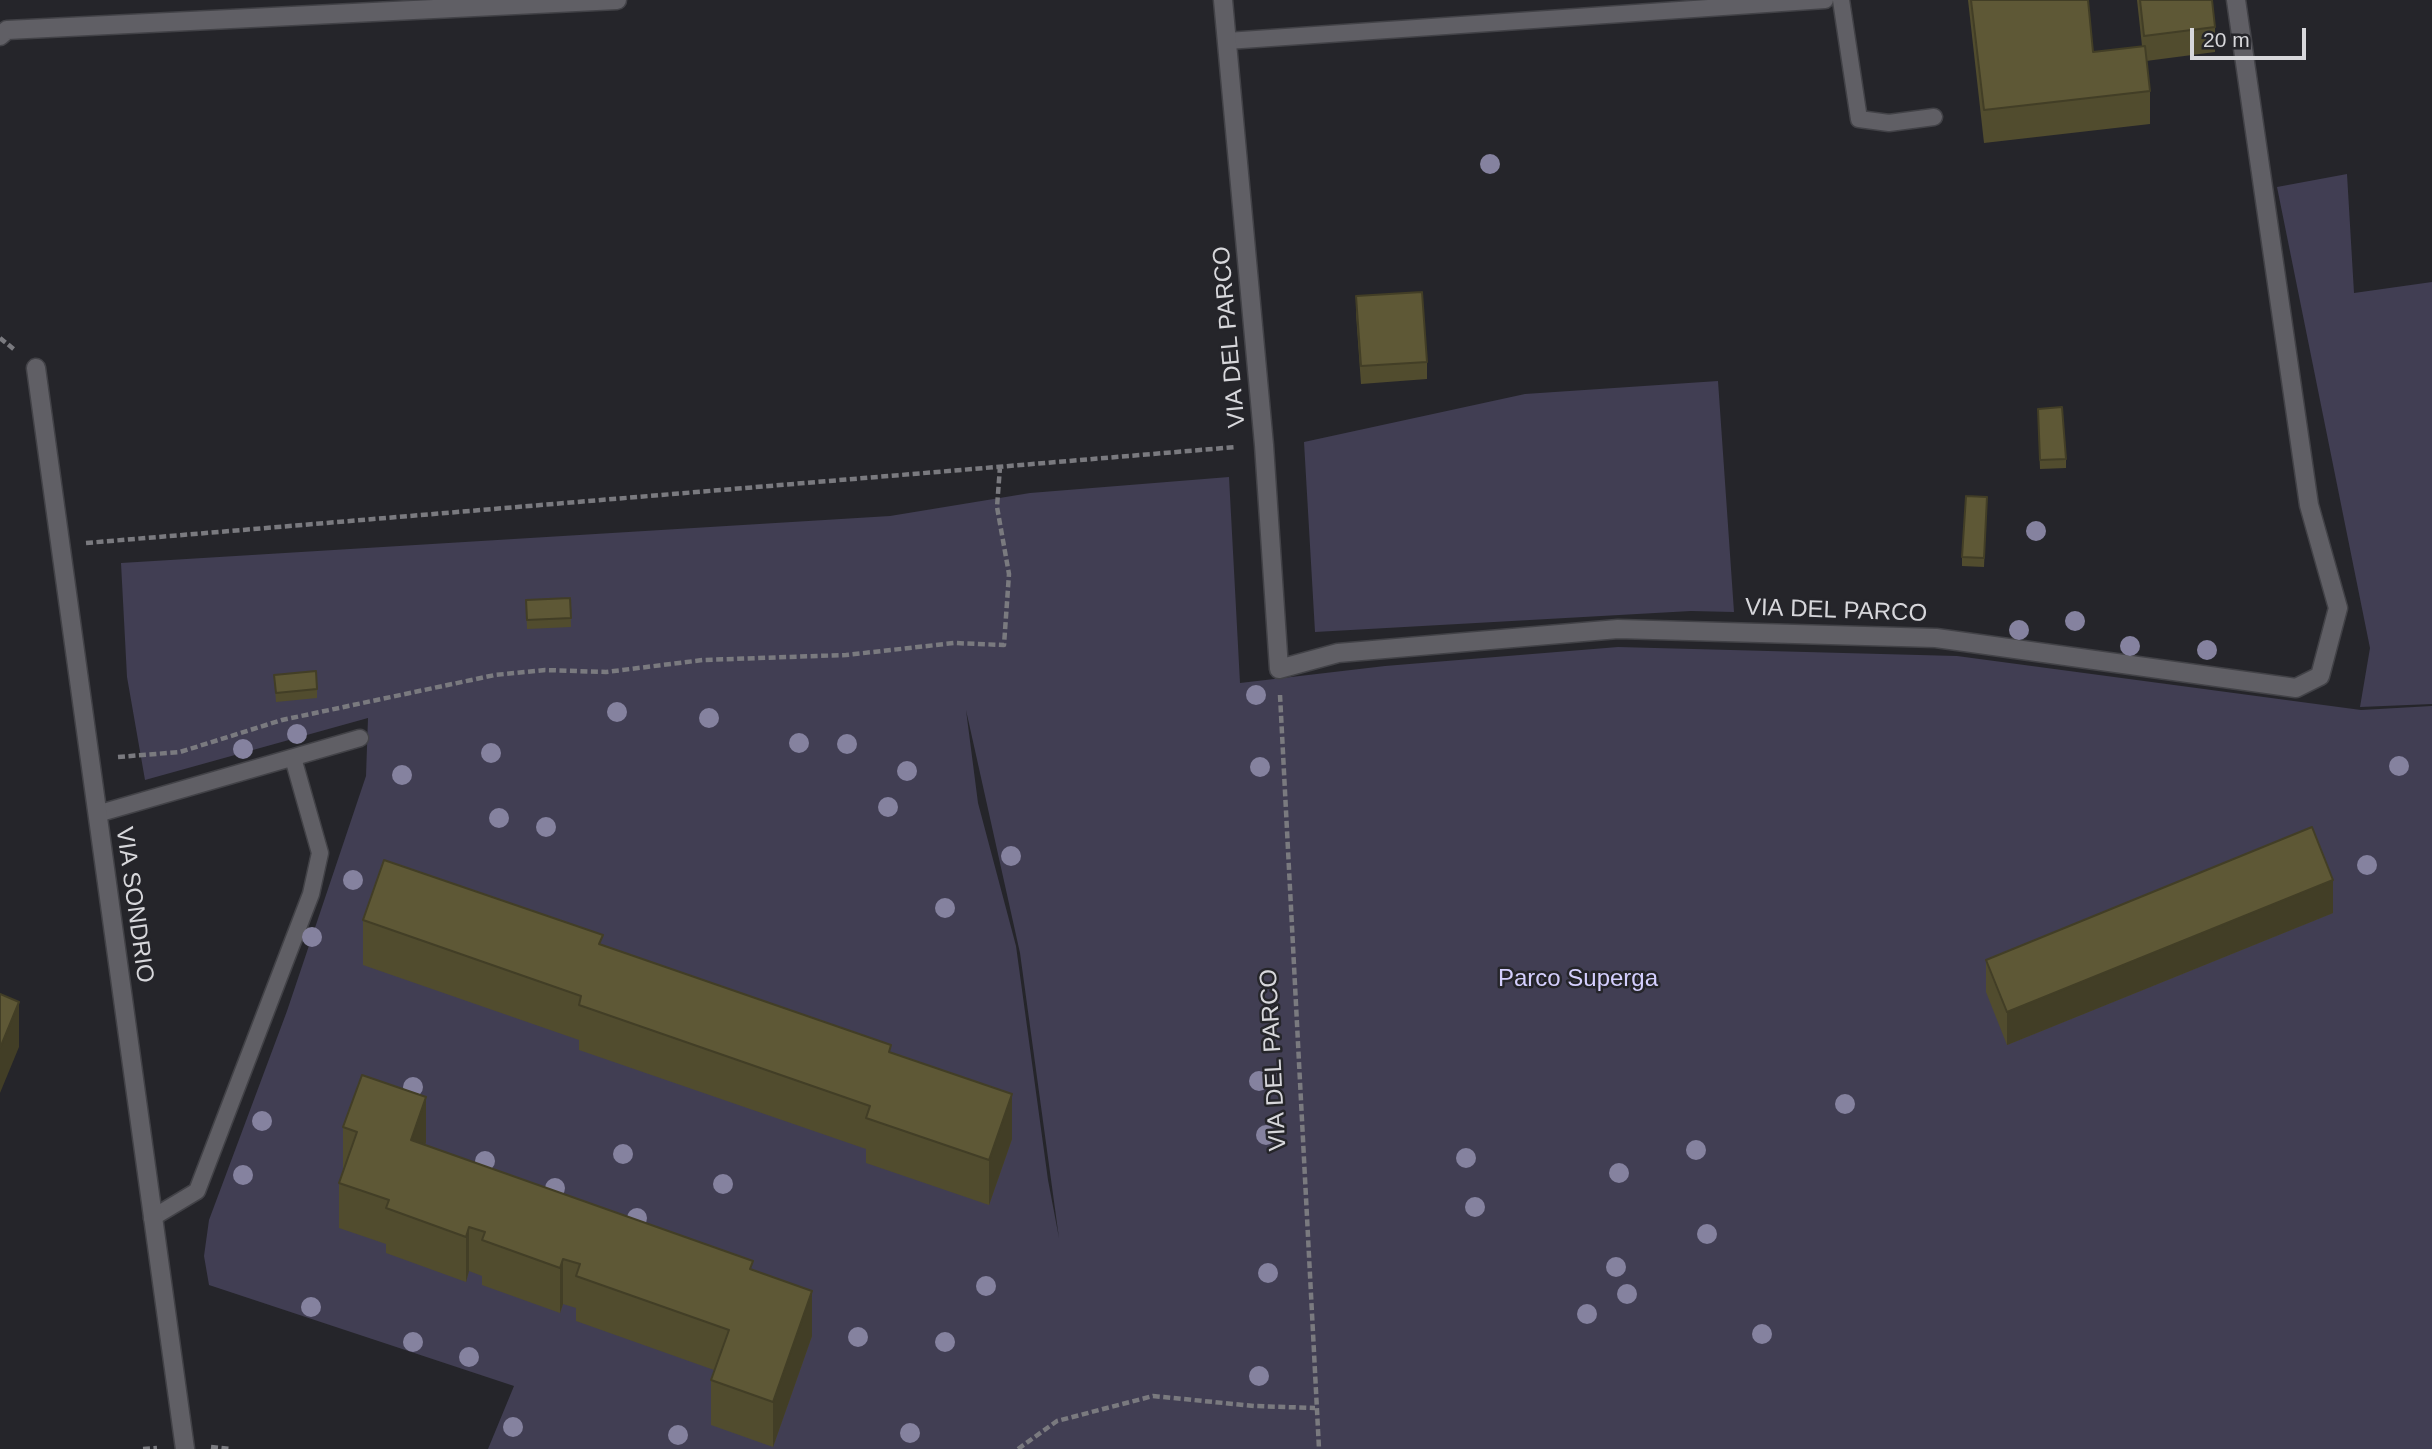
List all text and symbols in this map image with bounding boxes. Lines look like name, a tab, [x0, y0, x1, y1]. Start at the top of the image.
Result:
scale bar	[2194, 14, 2310, 58]
text: 20 m	[2203, 28, 2250, 51]
street label: VIA DEL PARCO	[1208, 245, 1252, 429]
street label: VIA DEL PARCO	[1744, 593, 1928, 629]
street label: VIA SONDRIO	[109, 825, 159, 985]
park label: Parco Superga	[1498, 965, 1658, 993]
street label: VIA DEL PARCO	[1255, 968, 1293, 1152]

